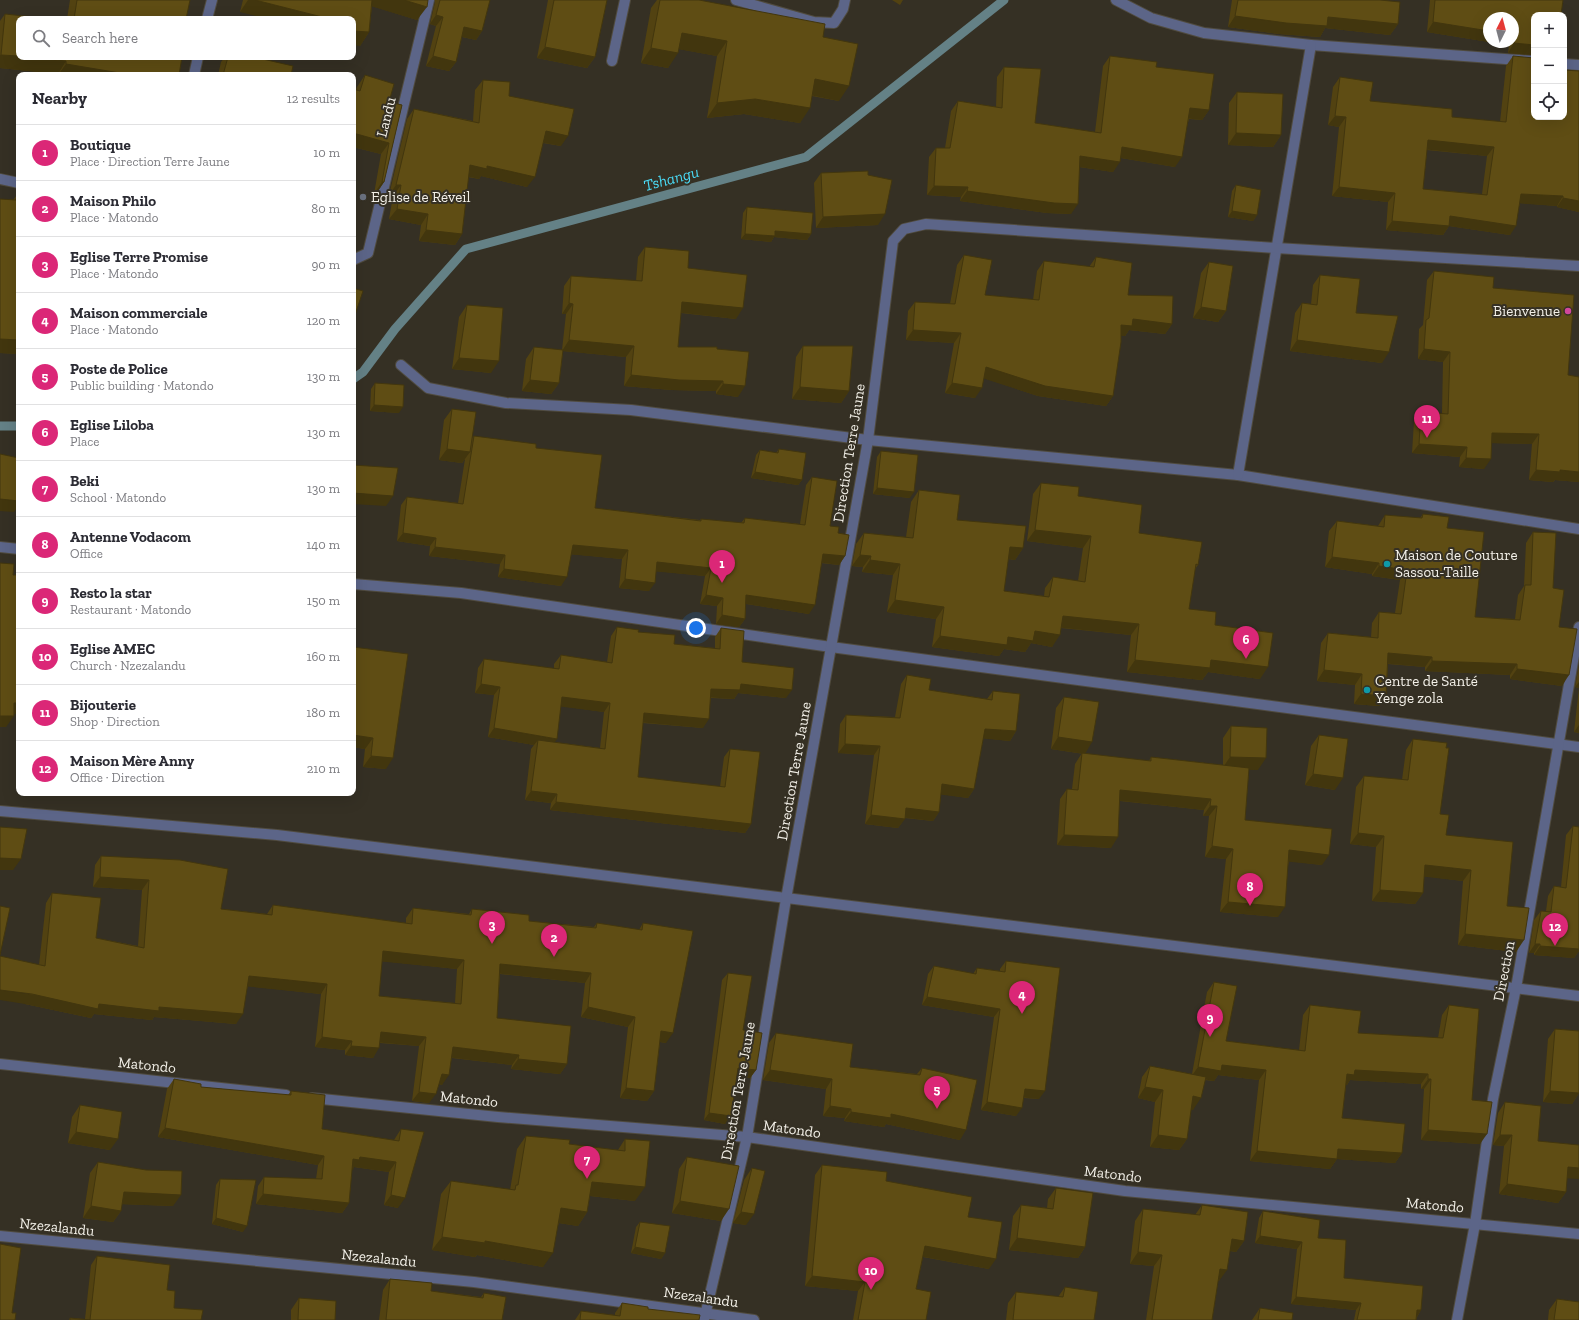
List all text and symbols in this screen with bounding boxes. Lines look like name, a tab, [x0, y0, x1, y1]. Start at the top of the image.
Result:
north arrow	[1483, 12, 1519, 48]
map controls	[1531, 12, 1567, 120]
button: +	[1531, 12, 1567, 48]
search box	[16, 16, 356, 60]
icon: search	[30, 27, 52, 49]
text: Search here	[62, 29, 138, 47]
button: −	[1531, 48, 1567, 84]
button: locate	[1531, 84, 1567, 120]
text: Nearby	[32, 88, 87, 108]
text: 12 results	[287, 91, 340, 106]
street label: Landu	[372, 95, 400, 139]
text: Boutique	[70, 136, 131, 154]
text: 1	[42, 145, 48, 160]
text: 10 m	[313, 145, 340, 160]
text: Place · Direction Terre Jaune	[70, 154, 230, 169]
water label: Tshangu	[641, 162, 701, 195]
place label: Eglise de Réveil	[371, 188, 470, 206]
text: Maison Philo	[70, 192, 156, 210]
marker: Eglise de Réveil	[358, 192, 368, 202]
text: 2	[42, 201, 48, 216]
text: 80 m	[311, 201, 340, 216]
text: Place · Matondo	[70, 210, 158, 225]
text: Eglise Terre Promise	[70, 248, 208, 266]
text: 3	[42, 257, 48, 272]
text: 90 m	[311, 257, 340, 272]
text: Place · Matondo	[70, 266, 158, 281]
place label: Bienvenue	[1493, 302, 1560, 320]
text: Maison commerciale	[70, 304, 208, 322]
marker: Bienvenue	[1563, 306, 1573, 316]
text: 4	[41, 313, 49, 328]
text: 120 m	[307, 313, 340, 328]
text: Place · Matondo	[70, 322, 158, 337]
text: Poste de Police	[70, 360, 168, 378]
text: 5	[42, 369, 48, 384]
text: 130 m	[307, 369, 340, 384]
text: Public building · Matondo	[70, 378, 214, 393]
street label: Direction Terre Jaune	[829, 382, 869, 524]
pin: 11	[1414, 405, 1440, 438]
text: Eglise Liloba	[70, 416, 154, 434]
text: 6	[42, 425, 48, 440]
text: 130 m	[307, 425, 340, 440]
text: Place	[70, 434, 99, 449]
text: Beki	[70, 472, 99, 490]
text: 7	[42, 481, 48, 496]
text: 130 m	[307, 481, 340, 496]
text: School · Matondo	[70, 490, 166, 505]
text: Antenne Vodacom	[70, 528, 191, 546]
text: 8	[41, 537, 49, 552]
text: 140 m	[306, 537, 340, 552]
text: Office	[70, 546, 103, 561]
place label: Maison de Couture Sassou-Taille	[1395, 546, 1518, 581]
pin: 1	[709, 550, 735, 583]
marker: Maison de Couture Sassou-Taille	[1382, 559, 1392, 569]
text: Resto la star	[70, 584, 152, 602]
text: 9	[42, 593, 48, 608]
text: 150 m	[307, 593, 340, 608]
text: Restaurant · Matondo	[70, 602, 191, 617]
your location	[686, 618, 706, 638]
pin: 6	[1233, 626, 1259, 659]
text: Eglise AMEC	[70, 640, 155, 658]
text: 10	[39, 649, 51, 664]
text: 160 m	[306, 649, 340, 664]
text: Church · Nzezalandu	[70, 658, 186, 673]
place label: Centre de Santé Yenge zola	[1374, 672, 1478, 707]
marker: Centre de Santé Yenge zola	[1362, 685, 1372, 695]
text: Bijouterie	[70, 696, 136, 714]
street label: Direction Terre Jaune	[773, 700, 815, 842]
text: 11	[40, 705, 50, 720]
text: 180 m	[306, 705, 340, 720]
text: Shop · Direction	[70, 714, 160, 729]
text: Maison Mère Anny	[70, 752, 194, 770]
text: 12	[39, 761, 51, 776]
text: 210 m	[307, 761, 340, 776]
text: Office · Direction	[70, 770, 165, 785]
pin: 8	[1237, 873, 1263, 906]
pin: 3	[479, 911, 505, 944]
pin: 12	[1542, 913, 1568, 946]
pin: 2	[541, 924, 567, 957]
street label: Direction	[1489, 939, 1519, 1003]
pin: 4	[1009, 981, 1035, 1014]
pin: 9	[1197, 1004, 1223, 1037]
street label: Direction Terre Jaune	[717, 1020, 759, 1162]
street label: Matondo	[117, 1053, 177, 1077]
pin: 5	[924, 1076, 950, 1109]
street label: Matondo	[439, 1087, 499, 1111]
street label: Matondo	[762, 1116, 822, 1142]
pin: 7	[574, 1146, 600, 1179]
street label: Matondo	[1083, 1162, 1143, 1187]
street label: Matondo	[1405, 1194, 1465, 1217]
street label: Nzezalandu	[19, 1214, 96, 1240]
street label: Nzezalandu	[341, 1245, 418, 1271]
pin: 10	[858, 1257, 884, 1290]
street label: Nzezalandu	[662, 1283, 740, 1311]

